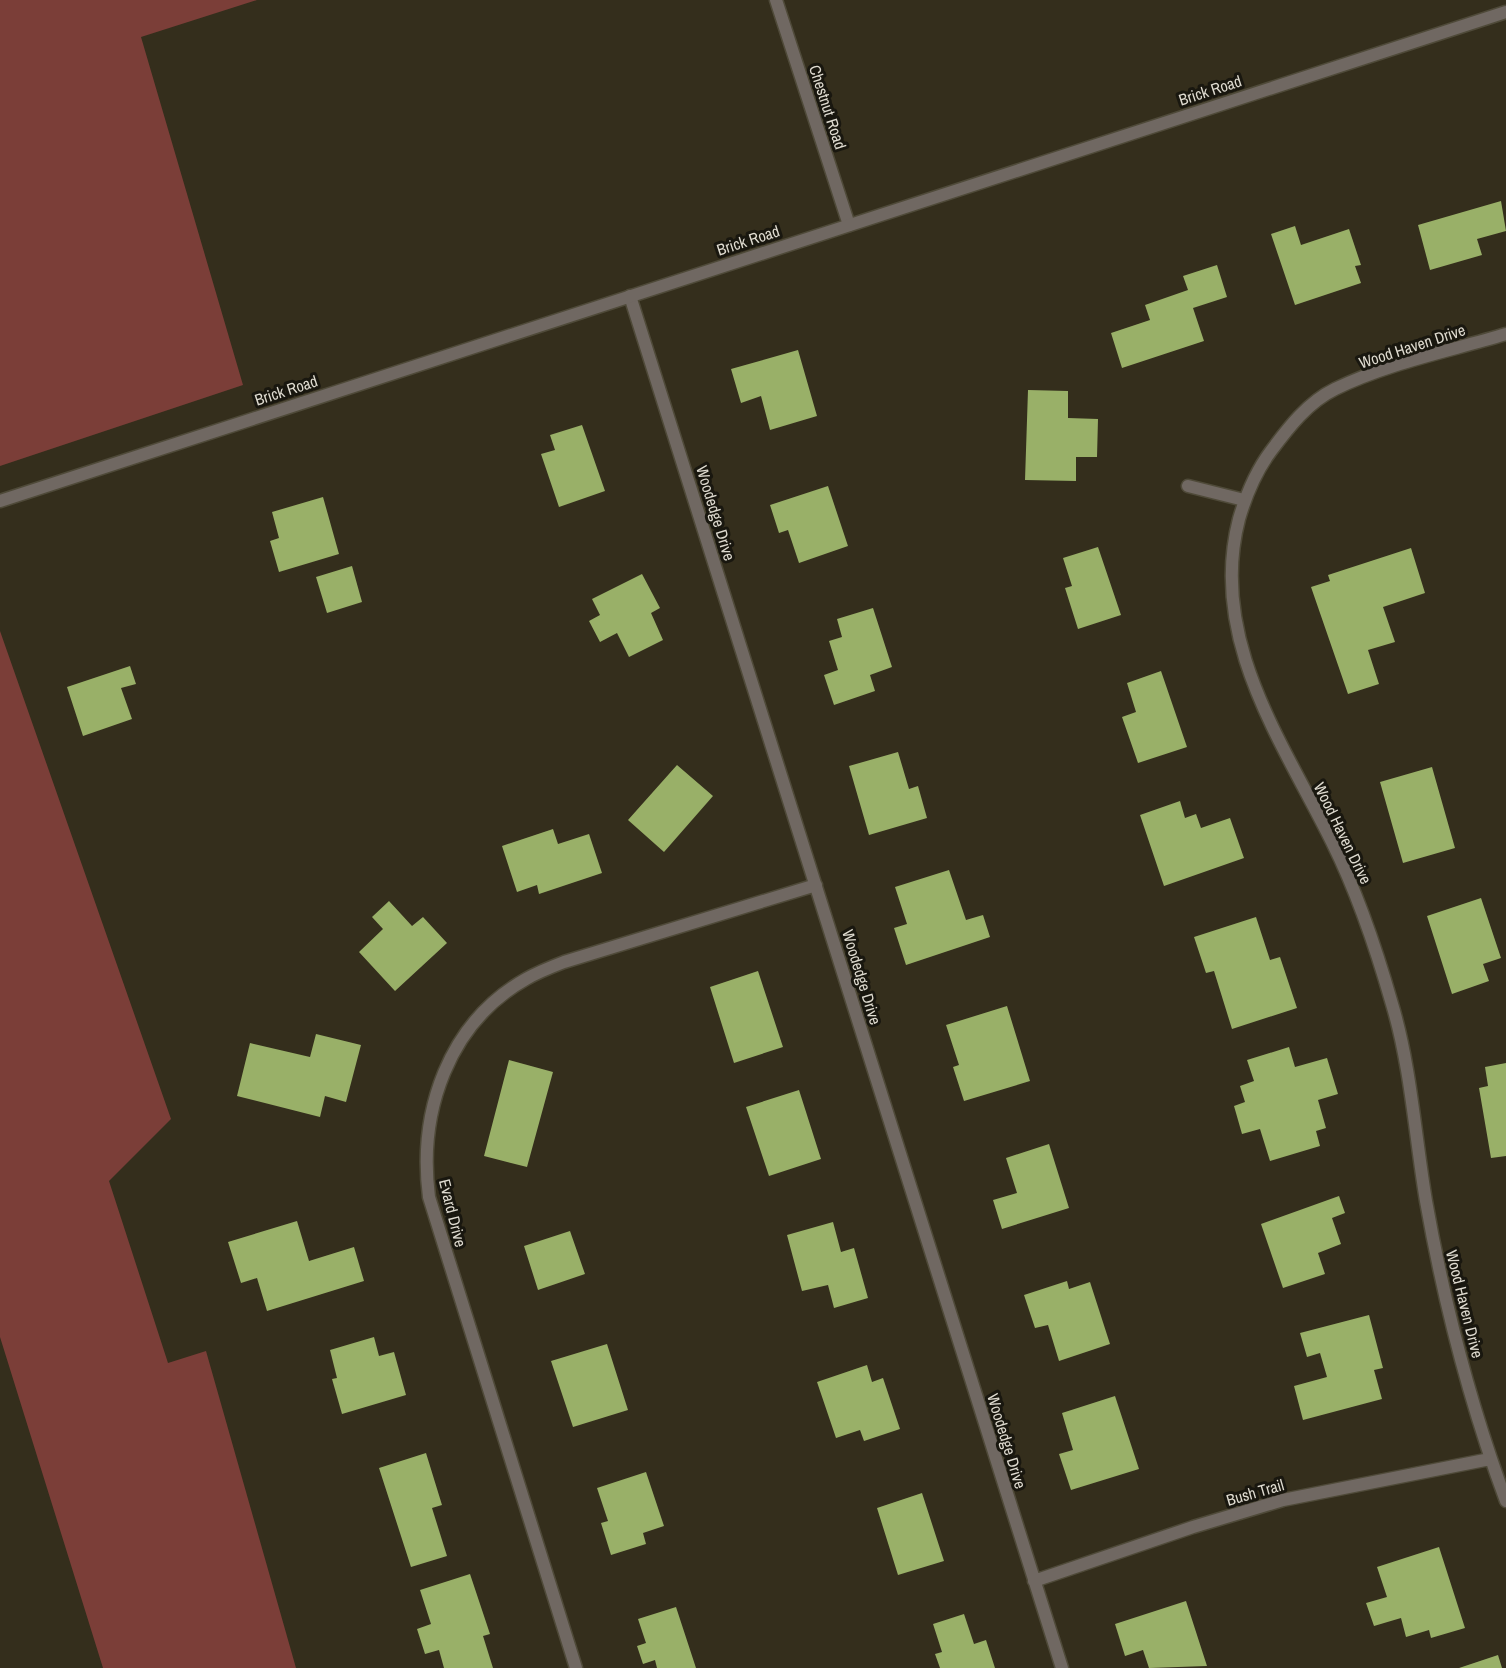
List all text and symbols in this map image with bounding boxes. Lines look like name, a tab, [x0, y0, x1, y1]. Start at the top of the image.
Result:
street label: Chestnut Road	[804, 62, 852, 152]
street label: Brick Road	[1176, 70, 1244, 110]
street label: Brick Road	[714, 220, 782, 260]
street label: Wood Haven Drive	[1356, 318, 1468, 374]
street label: Brick Road	[252, 370, 320, 410]
street label: Woodedge Drive	[691, 463, 741, 563]
street label: Wood Haven Drive	[1309, 778, 1377, 888]
street label: Woodedge Drive	[837, 927, 887, 1027]
street label: Evard Drive	[434, 1177, 472, 1249]
street label: Wood Haven Drive	[1441, 1248, 1489, 1360]
street label: Woodedge Drive	[982, 1391, 1032, 1491]
street label: Bush Trail	[1224, 1473, 1287, 1511]

